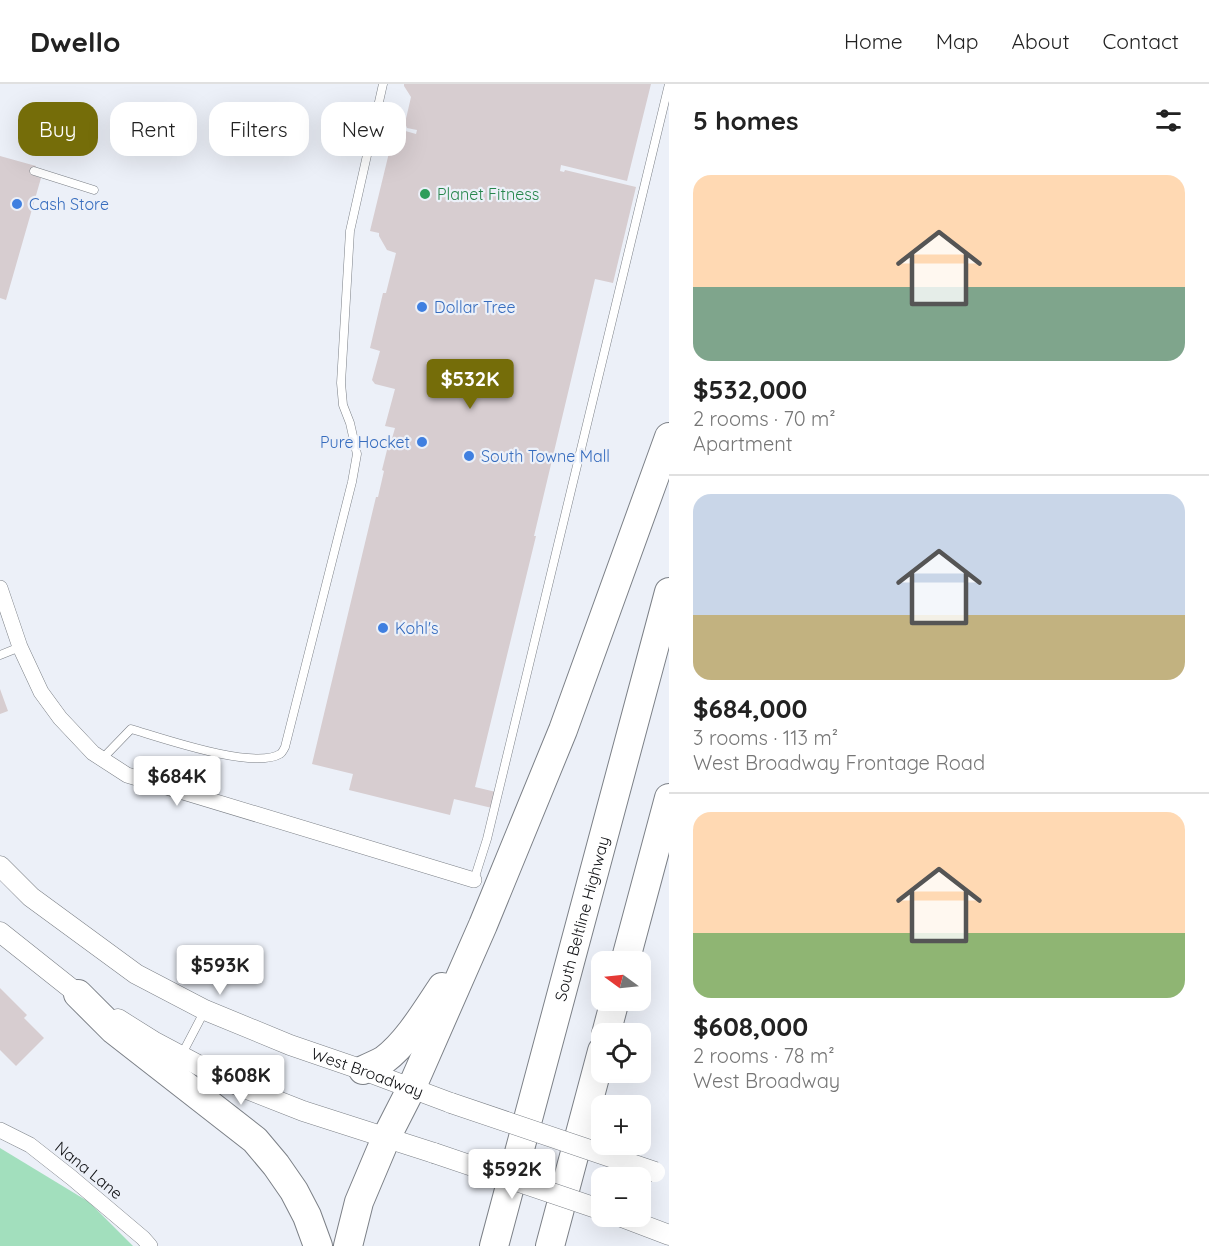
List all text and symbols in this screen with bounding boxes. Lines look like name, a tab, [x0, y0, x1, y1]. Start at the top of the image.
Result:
text: Dwello	[30, 24, 120, 59]
text: Home	[844, 28, 903, 54]
text: Map	[936, 28, 979, 54]
text: About	[1012, 28, 1070, 54]
text: Contact	[1103, 28, 1179, 54]
chip: Buy	[18, 102, 98, 156]
chip: Rent	[110, 102, 197, 156]
chip: Filters	[209, 102, 309, 156]
chip: New	[321, 102, 406, 156]
text: 5 homes	[693, 104, 799, 137]
icon: filters	[1152, 104, 1185, 137]
place label: Planet Fitness	[437, 184, 539, 204]
marker: Planet Fitness	[418, 187, 432, 201]
place label: Cash Store	[29, 194, 109, 214]
marker: Cash Store	[10, 197, 24, 211]
icon: home	[885, 214, 993, 322]
place label: Dollar Tree	[434, 297, 515, 317]
marker: Dollar Tree	[415, 300, 429, 314]
pin: $532K	[428, 359, 512, 410]
text: $532K	[441, 366, 499, 391]
text: $532,000	[693, 373, 807, 406]
text: 2 rooms · 70 m²	[693, 406, 836, 431]
text: Apartment	[693, 431, 793, 456]
place label: Pure Hocket	[320, 432, 410, 452]
marker: Pure Hocket	[415, 435, 429, 449]
place label: South Towne Mall	[481, 446, 610, 466]
marker: South Towne Mall	[462, 449, 476, 463]
icon: home	[885, 533, 993, 641]
place label: Kohl's	[395, 618, 439, 638]
marker: Kohl's	[376, 621, 390, 635]
text: $684,000	[693, 692, 807, 725]
text: 3 rooms · 113 m²	[693, 725, 838, 750]
text: West Broadway Frontage Road	[693, 750, 985, 775]
pin: $684K	[135, 756, 219, 807]
text: $684K	[148, 763, 206, 788]
street label: South Beltline Highway	[550, 834, 613, 1003]
icon: home	[885, 851, 993, 959]
pin: $593K	[178, 945, 262, 996]
north arrow	[591, 951, 651, 1011]
map controls	[591, 951, 651, 1227]
text: $593K	[191, 952, 249, 977]
text: $608,000	[693, 1010, 808, 1043]
button: locate	[591, 1023, 651, 1083]
street label: West Broadway	[309, 1043, 426, 1102]
text: 2 rooms · 78 m²	[693, 1043, 835, 1068]
pin: $608K	[199, 1055, 283, 1106]
text: $608K	[211, 1062, 271, 1087]
text: West Broadway	[693, 1068, 840, 1093]
button: +	[591, 1095, 651, 1155]
street label: Nana Lane	[51, 1137, 127, 1203]
pin: $592K	[470, 1149, 554, 1200]
text: $592K	[482, 1156, 542, 1181]
button: −	[591, 1167, 651, 1227]

